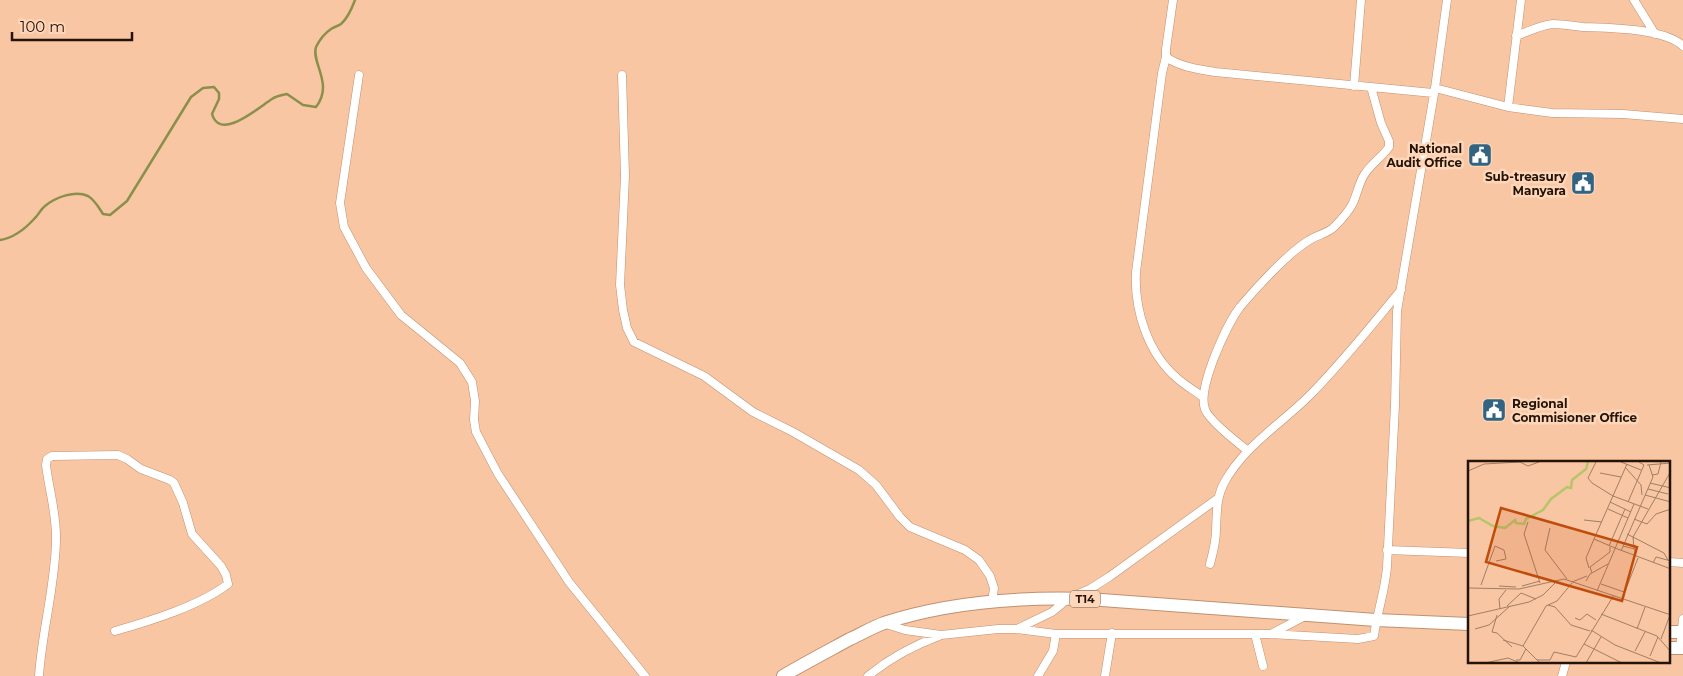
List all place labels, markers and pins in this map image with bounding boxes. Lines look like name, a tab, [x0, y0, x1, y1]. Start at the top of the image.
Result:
place label: National Audit Office	[1386, 141, 1462, 170]
public building icon: National Audit Office	[1467, 142, 1493, 168]
place label: Sub-treasury Manyara	[1485, 169, 1567, 198]
public building icon: Sub-treasury Manyara	[1570, 170, 1596, 196]
place label: Regional Commisioner Office	[1512, 396, 1638, 425]
public building icon: Regional Commisioner Office	[1481, 397, 1507, 423]

